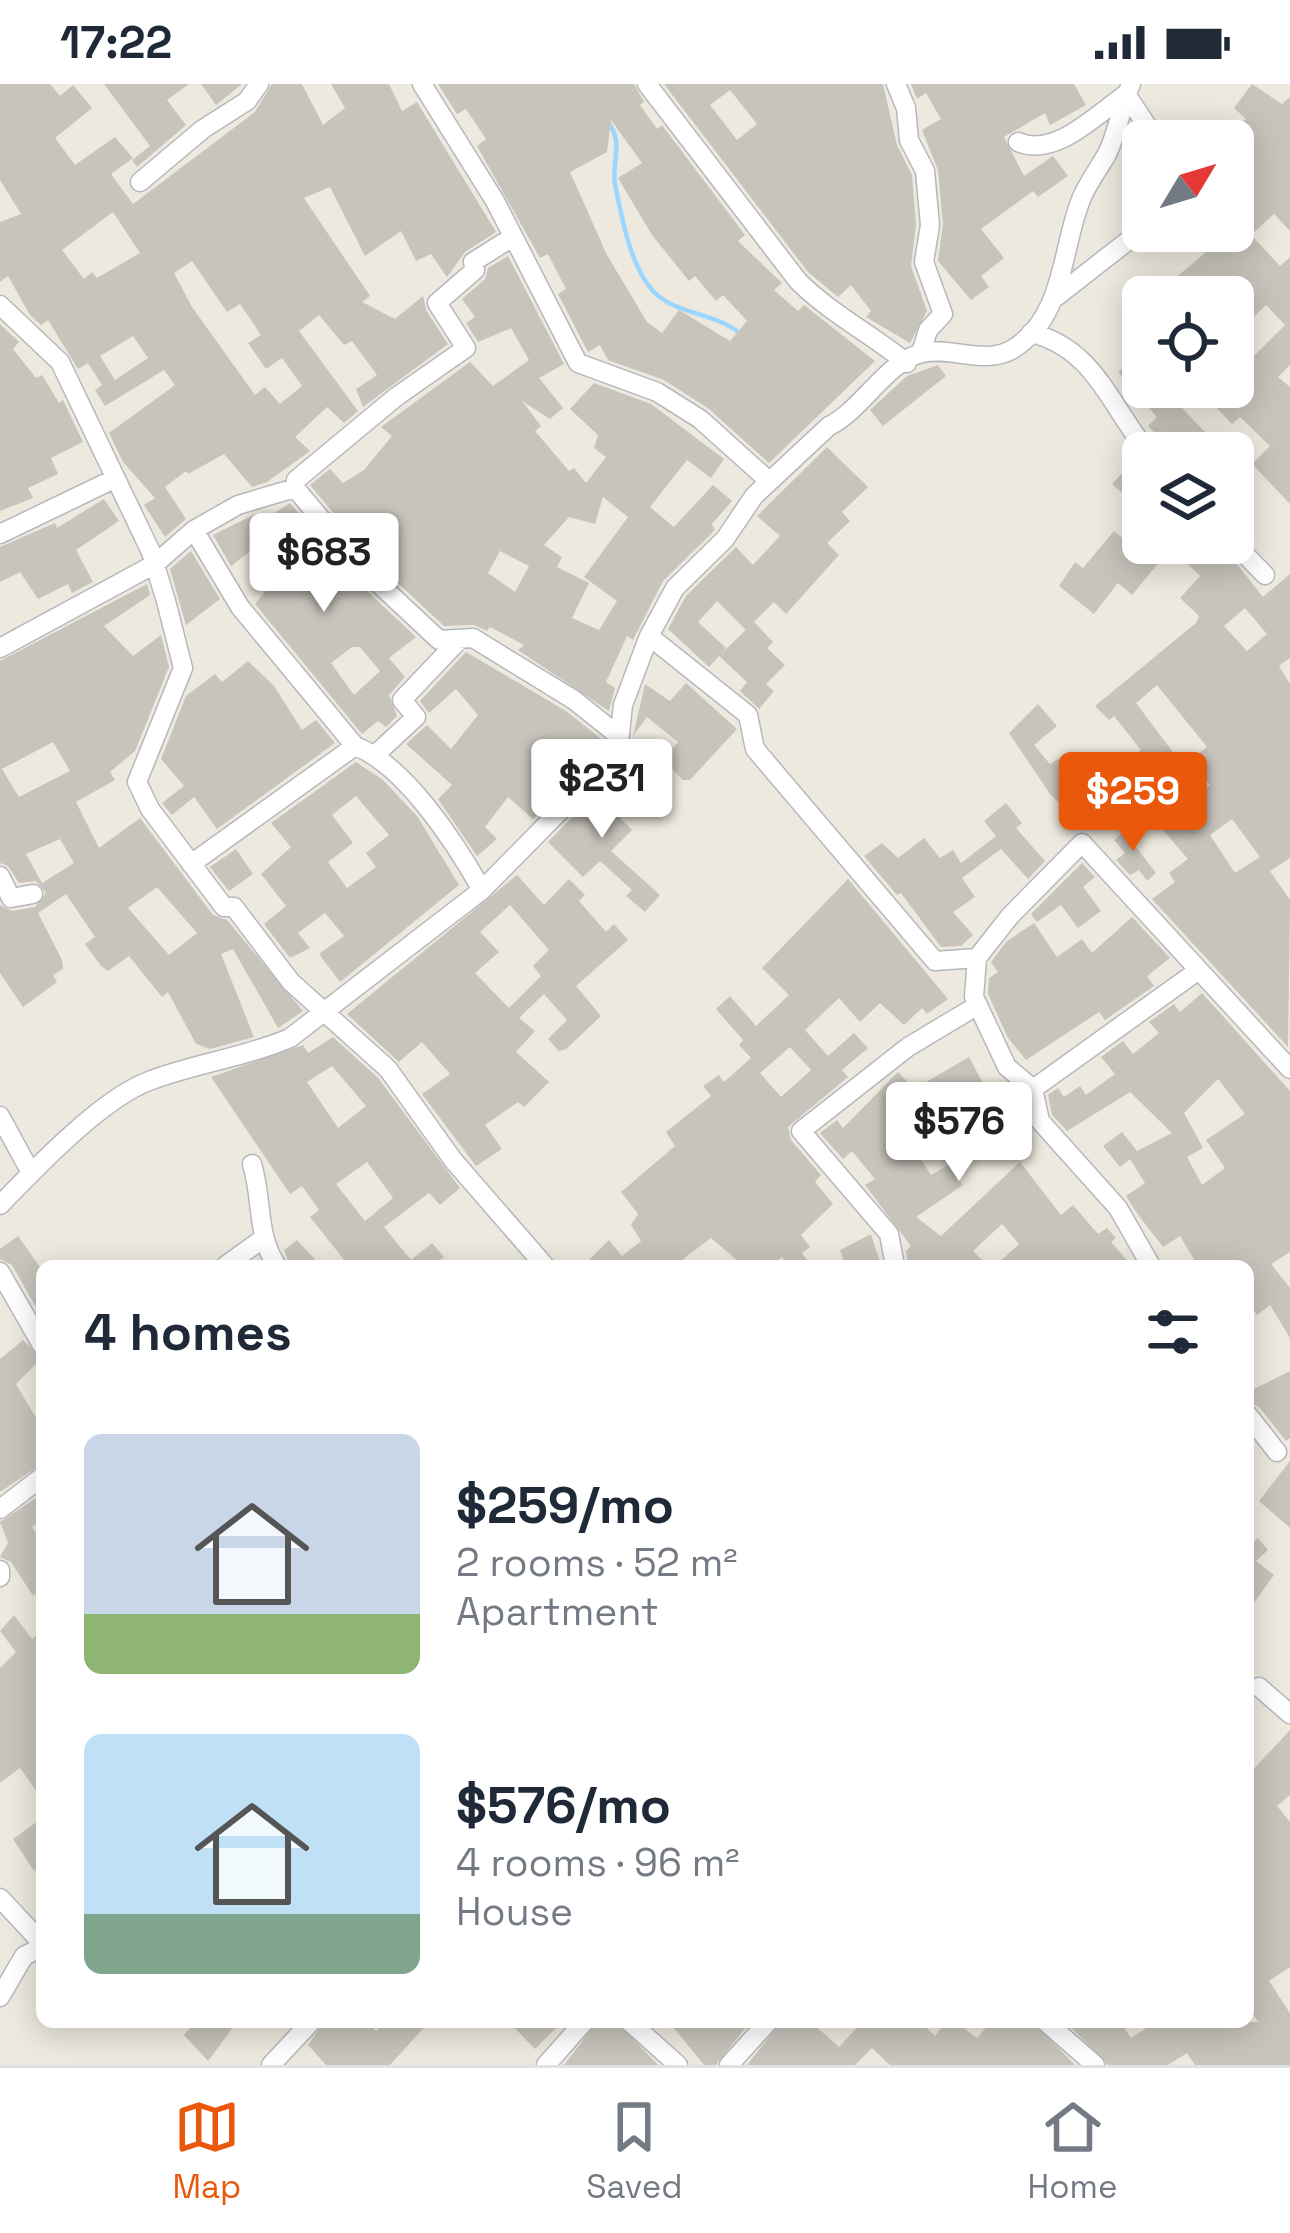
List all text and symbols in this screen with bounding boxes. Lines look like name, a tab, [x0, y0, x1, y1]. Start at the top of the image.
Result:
text: 17:22	[60, 14, 172, 71]
north arrow	[1122, 120, 1254, 252]
map controls	[1122, 120, 1254, 564]
button: locate	[1122, 276, 1254, 408]
button: layers	[1122, 432, 1254, 564]
pin: $683	[253, 513, 395, 615]
text: $683	[277, 527, 371, 576]
pin: $231	[531, 739, 673, 841]
pin: $259	[1062, 752, 1204, 854]
text: $231	[558, 753, 646, 802]
text: $259	[1086, 766, 1180, 815]
pin: $576	[888, 1082, 1030, 1184]
text: $576	[913, 1096, 1005, 1145]
icon: filters	[1140, 1299, 1206, 1365]
text: 4 homes	[84, 1300, 292, 1365]
text: $259/mo	[456, 1473, 674, 1538]
icon: home	[180, 1482, 324, 1626]
text: 2 rooms · 52 m²	[456, 1538, 738, 1587]
text: Apartment	[456, 1587, 659, 1636]
text: $576/mo	[456, 1773, 671, 1838]
icon: home	[180, 1782, 324, 1926]
text: 4 rooms · 96 m²	[456, 1838, 740, 1887]
text: House	[456, 1887, 573, 1936]
tab: Map	[173, 2094, 241, 2208]
tab: Saved	[586, 2094, 683, 2208]
tab: Home	[1028, 2094, 1117, 2208]

